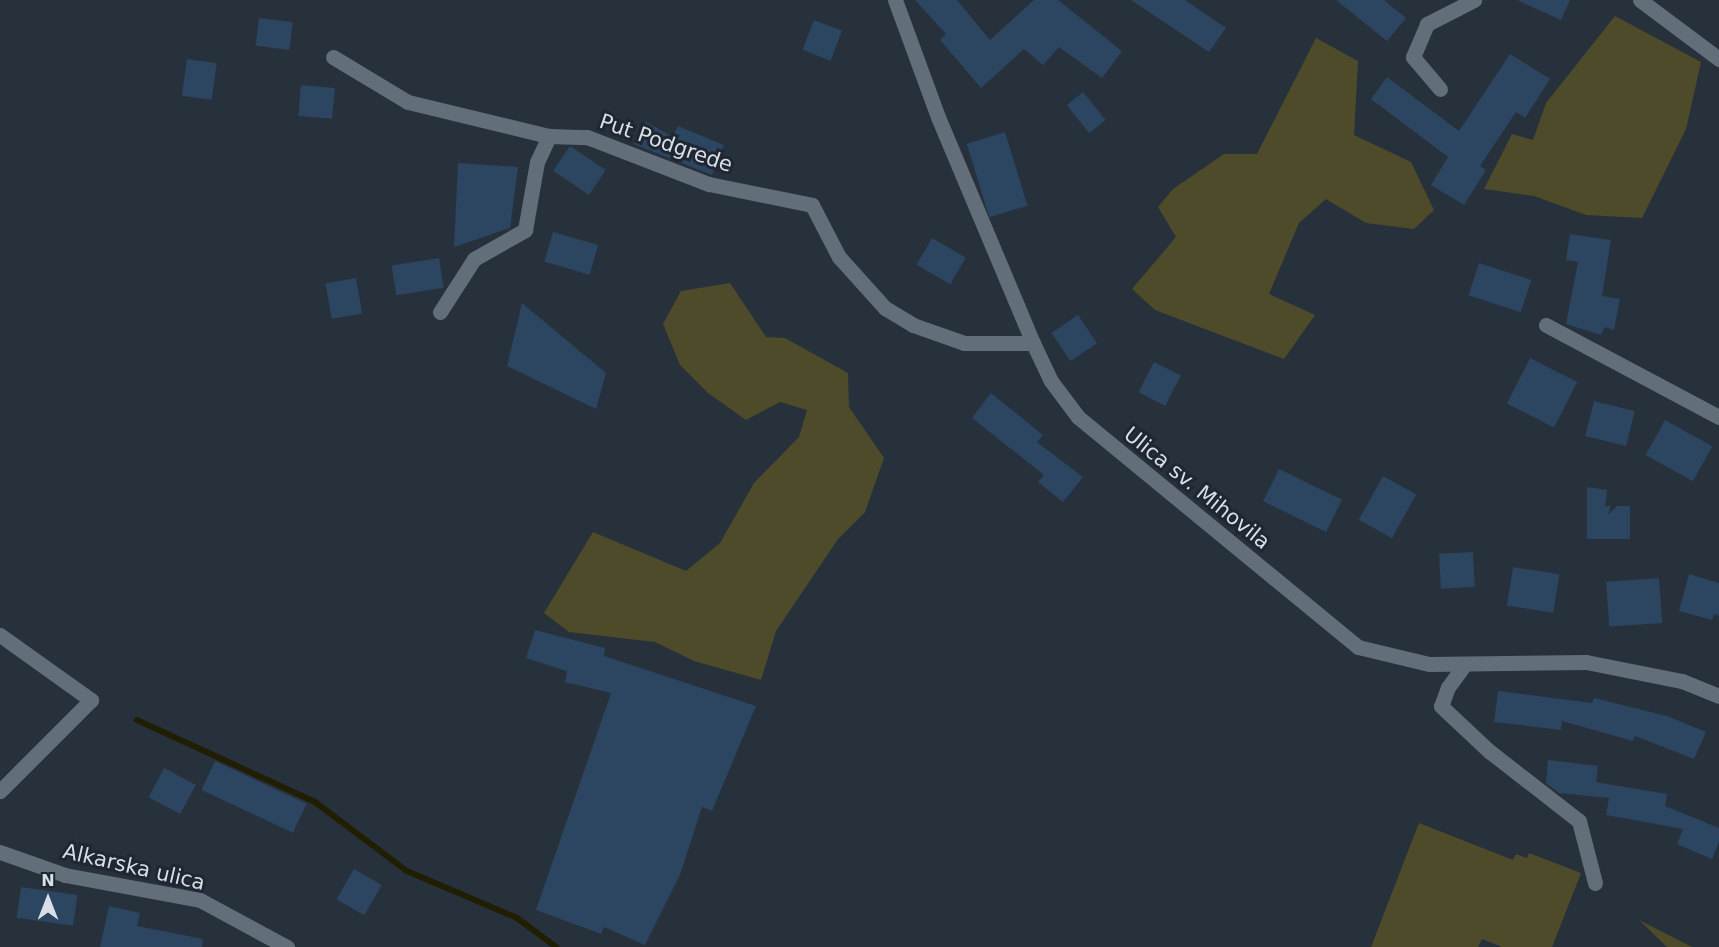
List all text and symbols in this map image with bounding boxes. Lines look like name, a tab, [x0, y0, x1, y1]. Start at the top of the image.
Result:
street label: Put Podgrede	[596, 108, 736, 178]
street label: Ulica sv. Mihovila	[1119, 421, 1275, 555]
street label: Alkarska ulica	[60, 838, 208, 896]
north arrow	[18, 869, 78, 929]
text: N	[41, 871, 55, 890]

